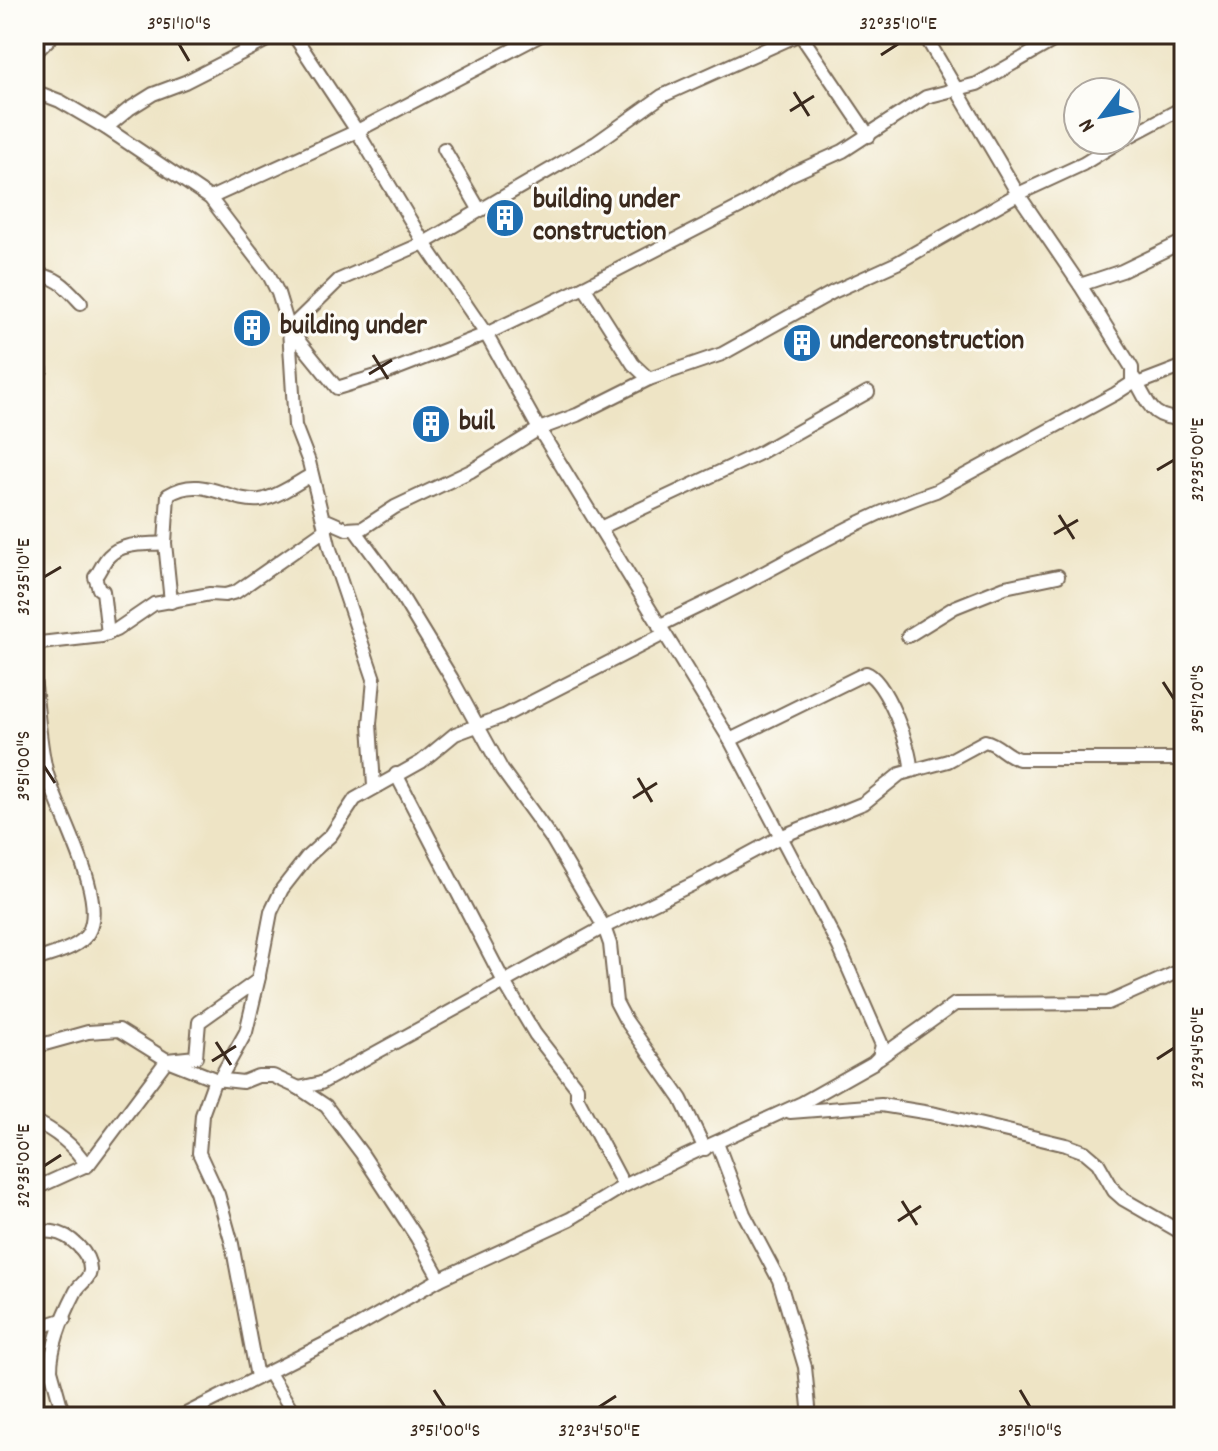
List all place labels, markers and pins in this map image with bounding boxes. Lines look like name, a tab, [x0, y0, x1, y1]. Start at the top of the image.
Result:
place label: building under construction	[533, 182, 680, 254]
building icon: building under construction	[484, 197, 526, 239]
building icon: building under	[231, 307, 273, 349]
place label: building under	[280, 308, 427, 348]
building icon: underconstruction	[781, 322, 823, 364]
place label: underconstruction	[830, 323, 1024, 363]
building icon: buil	[410, 403, 452, 445]
place label: buil	[459, 404, 495, 444]

